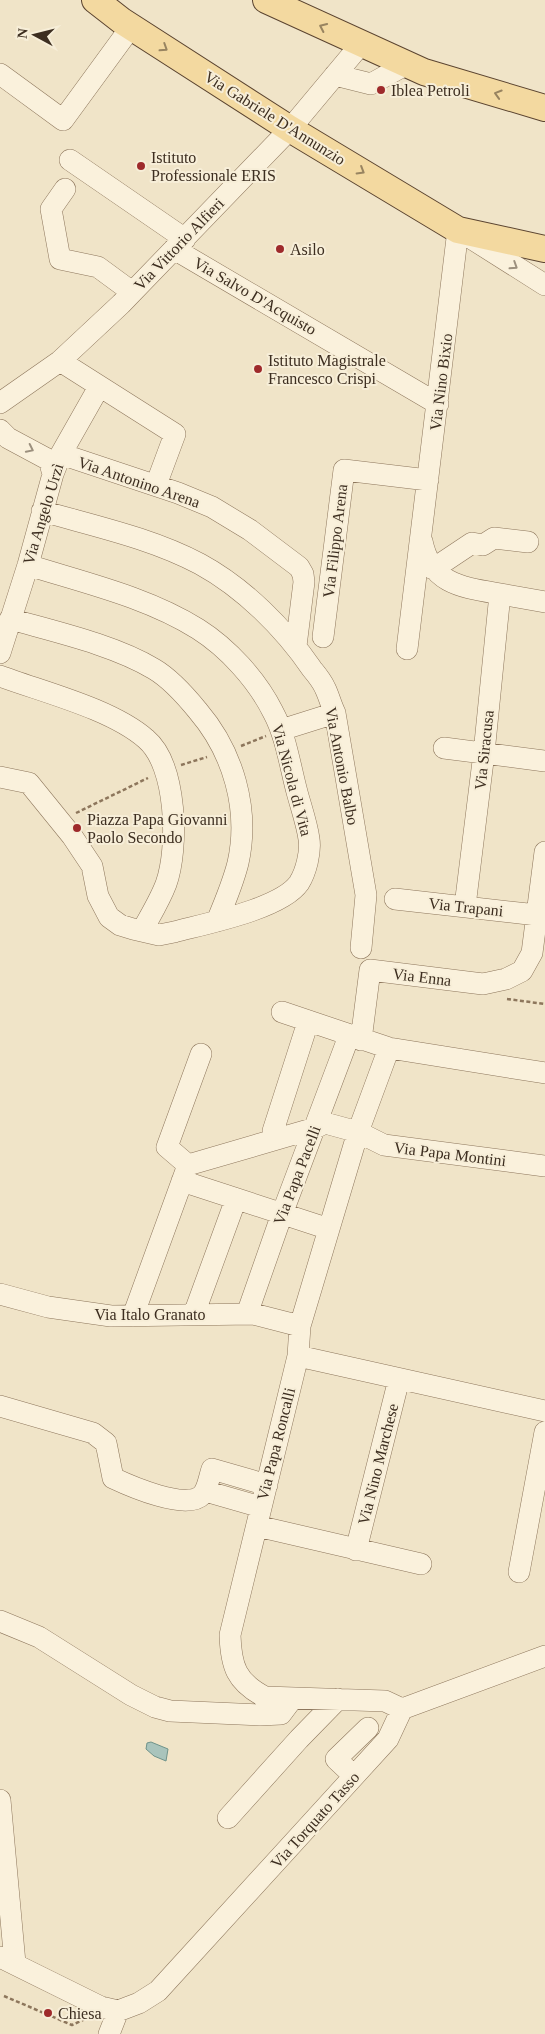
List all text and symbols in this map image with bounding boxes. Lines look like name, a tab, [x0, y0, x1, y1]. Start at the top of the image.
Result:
north arrow	[10, 10, 60, 60]
one-way arrow	[319, 22, 328, 33]
text: N	[15, 28, 31, 39]
one-way arrow	[159, 41, 168, 51]
street label: Via Gabriele D'Annunzio	[201, 68, 349, 168]
place label: Iblea Petroli	[391, 82, 470, 99]
marker: Iblea Petroli	[375, 84, 387, 96]
one-way arrow	[495, 90, 503, 100]
place label: Istituto Professionale ERIS	[151, 149, 276, 184]
marker: Istituto Professionale ERIS	[135, 160, 147, 172]
one-way arrow	[356, 165, 365, 175]
street label: Via Vittorio Alfieri	[131, 194, 228, 294]
place label: Asilo	[290, 241, 325, 258]
marker: Asilo	[274, 243, 286, 255]
street label: Via Salvo D'Acquisto	[190, 254, 319, 339]
one-way arrow	[508, 260, 518, 269]
street label: Via Nino Bixio	[427, 332, 455, 432]
place label: Istituto Magistrale Francesco Crispi	[268, 352, 386, 388]
marker: Istituto Magistrale Francesco Crispi	[252, 363, 264, 375]
one-way arrow	[25, 443, 34, 453]
street label: Via Antonino Arena	[76, 453, 202, 511]
street label: Via Angelo Urzì	[20, 461, 68, 567]
street label: Via Filippo Arena	[320, 483, 351, 599]
street label: Via Antonio Balbo	[322, 706, 362, 826]
street label: Via Siracusa	[471, 709, 497, 791]
street label: Via Nicola di Vita	[269, 722, 315, 838]
place label: Piazza Papa Giovanni Paolo Secondo	[87, 811, 228, 846]
marker: Piazza Papa Giovanni Paolo Secondo	[71, 822, 83, 834]
street label: Via Trapani	[428, 895, 505, 920]
street label: Via Enna	[392, 965, 452, 989]
street label: Via Papa Pacelli	[270, 1123, 325, 1227]
street label: Via Papa Montini	[393, 1139, 508, 1170]
street label: Via Italo Granato	[95, 1306, 206, 1323]
street label: Via Papa Roncalli	[254, 1385, 299, 1502]
street label: Via Nino Marchese	[355, 1402, 401, 1526]
street label: Via Torquato Tasso	[267, 1768, 363, 1872]
place label: Chiesa	[58, 2005, 102, 2022]
marker: Chiesa	[42, 2007, 54, 2019]

